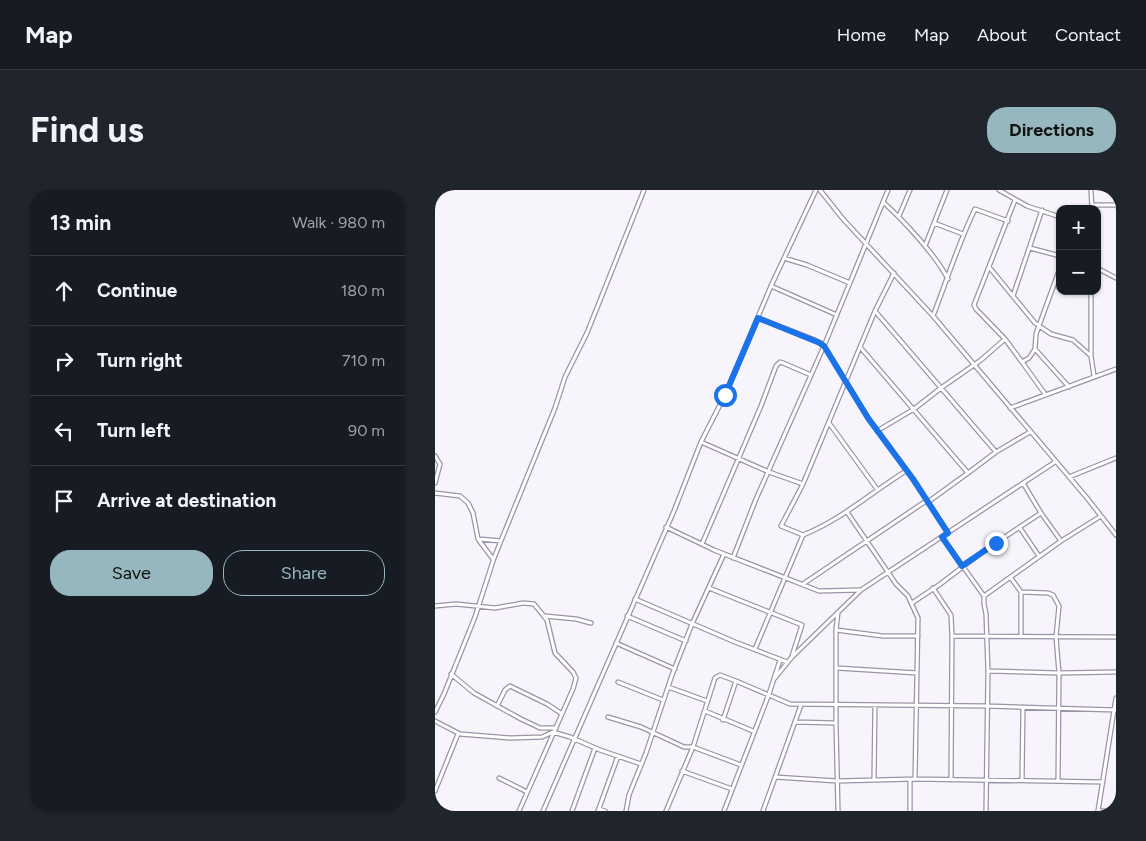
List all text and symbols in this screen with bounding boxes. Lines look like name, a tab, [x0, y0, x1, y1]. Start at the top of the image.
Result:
text: Map	[25, 20, 73, 49]
text: Home	[837, 24, 886, 46]
text: Map	[914, 24, 949, 46]
text: About	[977, 24, 1027, 46]
text: Contact	[1055, 24, 1121, 46]
button: Directions	[987, 107, 1116, 153]
text: Find us	[30, 109, 144, 151]
map controls	[1056, 205, 1101, 295]
button: +	[1056, 205, 1101, 250]
text: 13 min	[50, 210, 111, 235]
text: Walk · 980 m	[292, 213, 385, 232]
button: −	[1056, 250, 1101, 295]
icon: ahead	[50, 277, 78, 305]
text: Continue	[97, 279, 177, 302]
text: 180 m	[341, 281, 385, 300]
icon: right	[50, 347, 78, 375]
text: Turn right	[97, 349, 183, 372]
text: 710 m	[342, 351, 385, 370]
route start	[714, 384, 737, 407]
icon: left	[50, 417, 78, 445]
text: Turn left	[97, 419, 171, 442]
text: 90 m	[348, 421, 385, 440]
icon: arrive	[50, 487, 78, 515]
text: Arrive at destination	[97, 489, 276, 512]
route end	[985, 532, 1008, 555]
button: Save	[50, 550, 213, 596]
button: Share	[223, 550, 385, 596]

